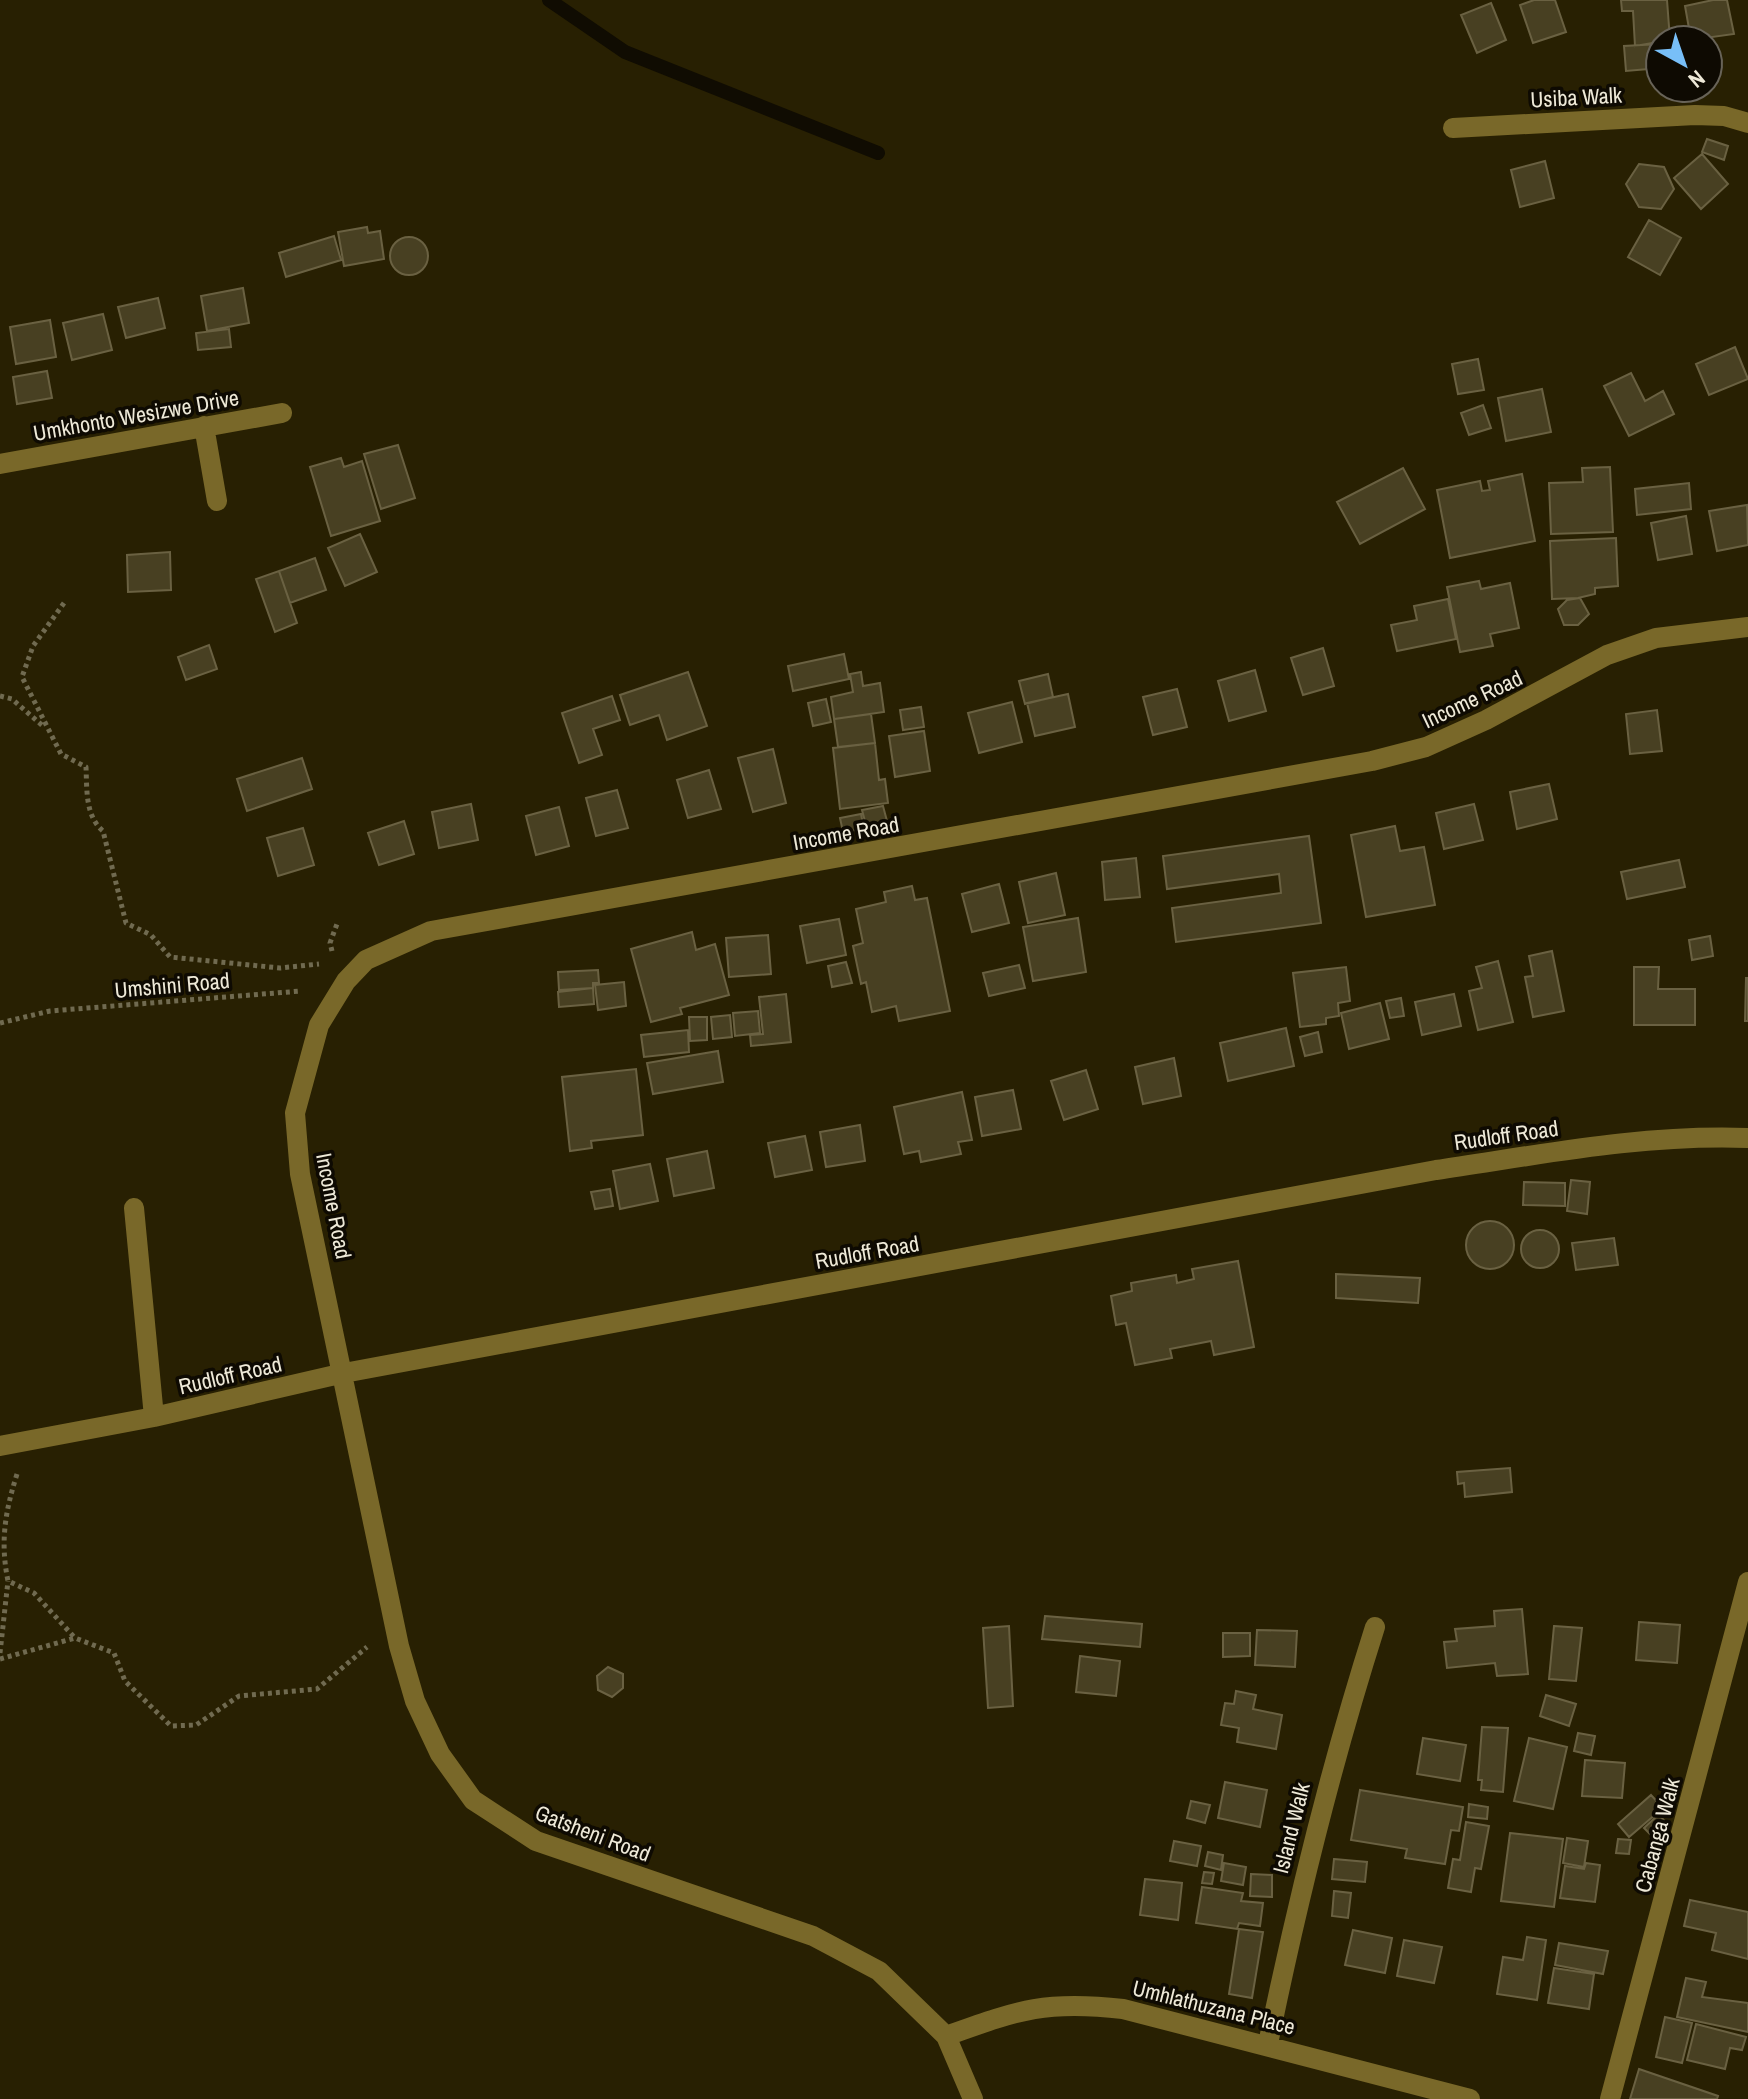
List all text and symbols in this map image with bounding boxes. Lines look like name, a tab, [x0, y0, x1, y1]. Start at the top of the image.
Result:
north arrow	[1644, 24, 1724, 104]
text: N	[1682, 64, 1711, 95]
street label: Usiba Walk	[1529, 80, 1623, 114]
street label: Umkhonto Wesizwe Drive	[31, 382, 241, 448]
street label: Income Road	[1417, 663, 1527, 735]
street label: Income Road	[791, 809, 901, 857]
street label: Umshini Road	[113, 965, 231, 1005]
street label: Rudloff Road	[1452, 1113, 1560, 1157]
street label: Income Road	[309, 1150, 359, 1262]
street label: Rudloff Road	[813, 1228, 921, 1276]
street label: Rudloff Road	[175, 1349, 285, 1401]
street label: Cabanga Walk	[1627, 1773, 1687, 1896]
street label: Island Walk	[1265, 1779, 1317, 1877]
street label: Gatsheni Road	[531, 1797, 655, 1869]
street label: Umhlathuzana Place	[1130, 1972, 1298, 2042]

